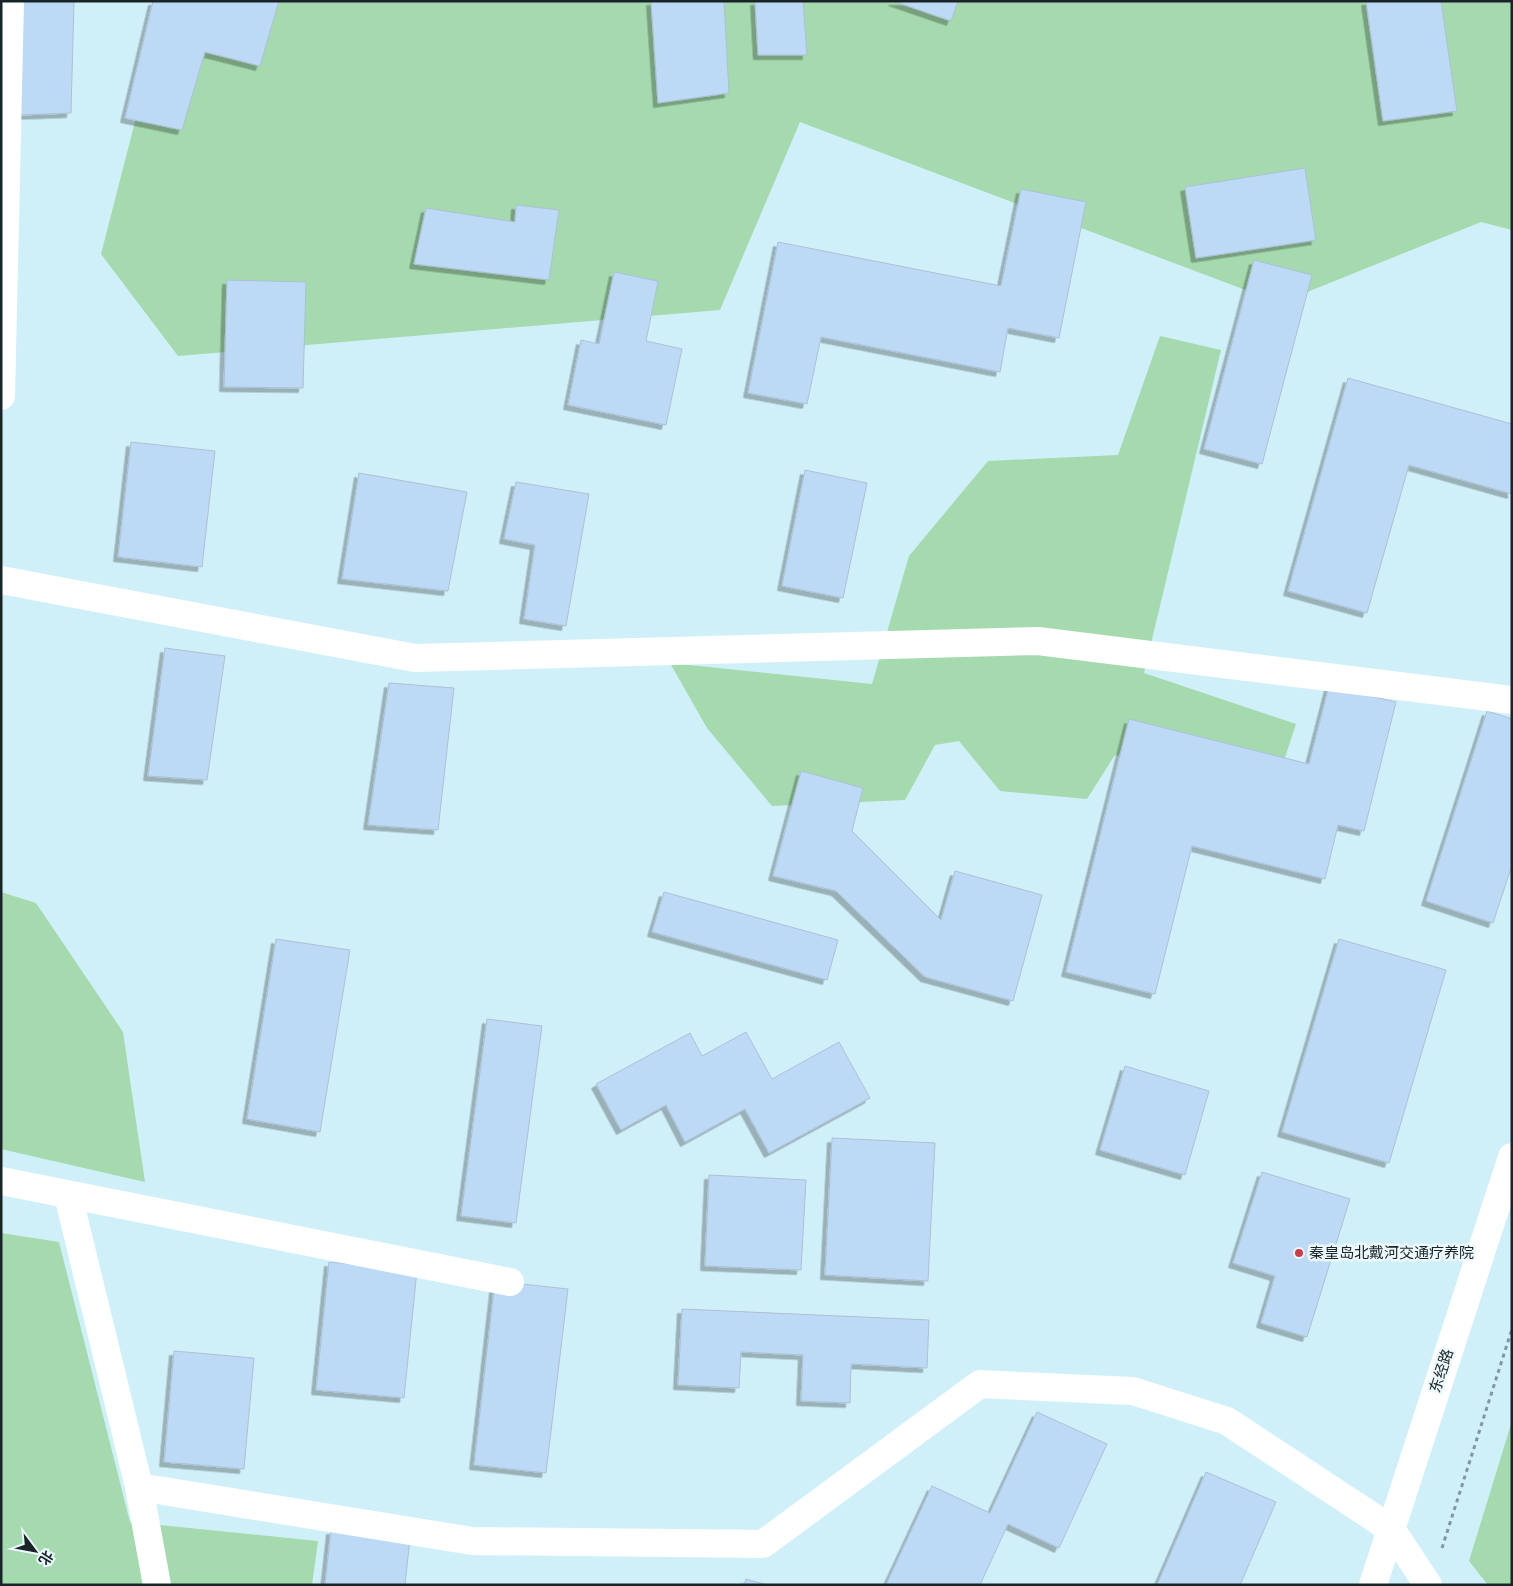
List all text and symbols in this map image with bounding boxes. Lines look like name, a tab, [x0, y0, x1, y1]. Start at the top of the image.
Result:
place label: 秦皇岛北戴河交通疗养院	[1309, 1244, 1474, 1263]
marker: 秦皇岛北戴河交通疗养院	[1293, 1247, 1305, 1259]
street label: 东经路	[1426, 1347, 1458, 1395]
north arrow	[10, 1526, 60, 1576]
text: 北	[35, 1547, 57, 1568]

